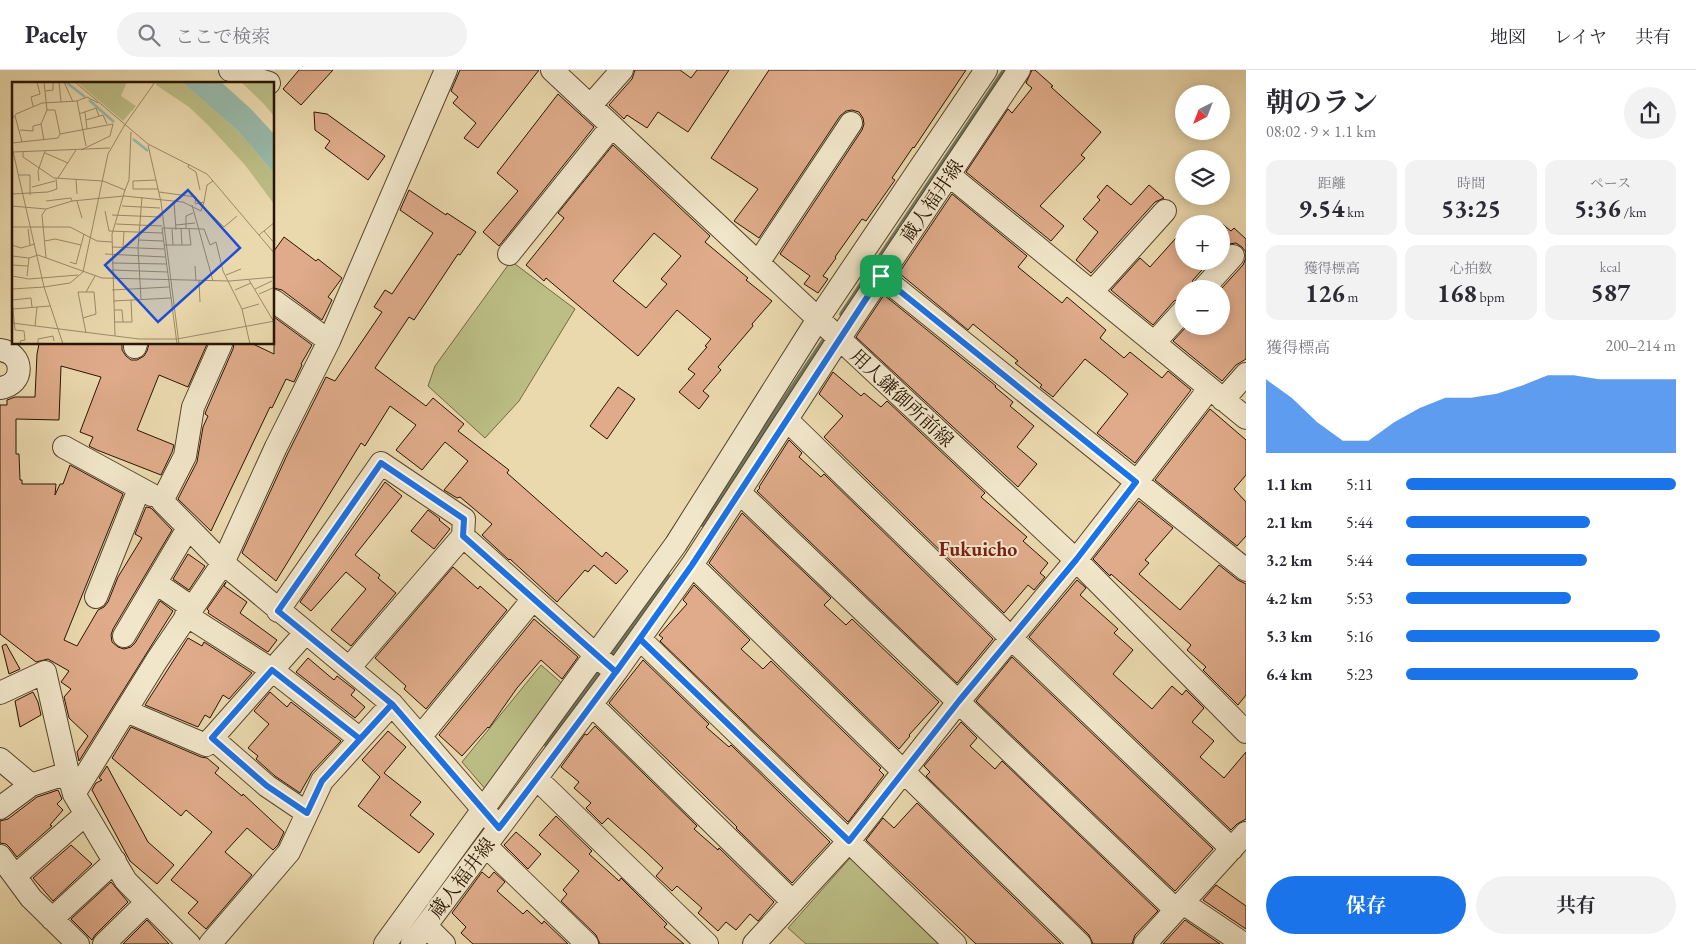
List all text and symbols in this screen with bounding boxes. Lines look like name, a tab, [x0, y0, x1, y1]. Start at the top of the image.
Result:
search box	[117, 12, 467, 57]
text: Pacely	[25, 19, 87, 50]
icon: search	[135, 21, 163, 49]
text: ここで検索	[175, 24, 270, 49]
text: 地図	[1490, 25, 1526, 48]
text: レイヤ	[1554, 25, 1607, 48]
text: 共有	[1635, 25, 1671, 48]
inset map	[12, 82, 275, 345]
text: 朝のラン	[1266, 84, 1378, 120]
north arrow	[1175, 85, 1230, 140]
map controls	[1175, 85, 1230, 335]
button: share	[1624, 87, 1676, 139]
text: 08:02 · 9 × 1.1 km	[1266, 121, 1376, 142]
button: layers	[1175, 150, 1230, 205]
street label: 蔵人福井線	[895, 155, 969, 247]
text: 距離	[1318, 174, 1346, 192]
text: 時間	[1457, 174, 1485, 192]
text: ペース	[1590, 174, 1631, 192]
text: 9.54	[1299, 192, 1344, 224]
text: 53:25	[1441, 192, 1501, 224]
text: 5:36	[1574, 192, 1621, 224]
text: km	[1344, 203, 1365, 221]
text: /km	[1621, 203, 1647, 221]
button: +	[1175, 215, 1230, 270]
pin	[860, 255, 902, 297]
text: kcal	[1600, 258, 1621, 276]
text: 獲得標高	[1304, 259, 1360, 277]
text: 心拍数	[1450, 259, 1492, 277]
icon: arrive	[867, 262, 895, 290]
text: 587	[1590, 276, 1630, 308]
text: 126	[1305, 277, 1345, 309]
text: 168	[1437, 277, 1477, 309]
button: −	[1175, 280, 1230, 335]
text: m	[1345, 288, 1358, 306]
text: bpm	[1477, 288, 1505, 306]
text: 200–214 m	[1605, 335, 1676, 356]
text: 獲得標高	[1266, 337, 1330, 358]
street label: 用人鎌御所前線	[845, 343, 959, 453]
text: 1.1 km	[1266, 474, 1312, 495]
text: 5:11	[1346, 474, 1373, 495]
text: 2.1 km	[1266, 512, 1312, 533]
text: 5:44	[1346, 512, 1373, 533]
district label: Fukuicho	[939, 536, 1017, 562]
text: 3.2 km	[1266, 550, 1312, 571]
text: 5:44	[1346, 550, 1373, 571]
text: 4.2 km	[1266, 588, 1312, 609]
text: 5:53	[1346, 588, 1373, 609]
text: 5.3 km	[1266, 626, 1312, 647]
text: 5:16	[1346, 626, 1373, 647]
text: 6.4 km	[1266, 664, 1312, 685]
text: 5:23	[1346, 664, 1373, 685]
street label: 蔵人福井線	[423, 833, 501, 923]
button: 保存	[1266, 876, 1466, 934]
button: 共有	[1476, 876, 1676, 934]

